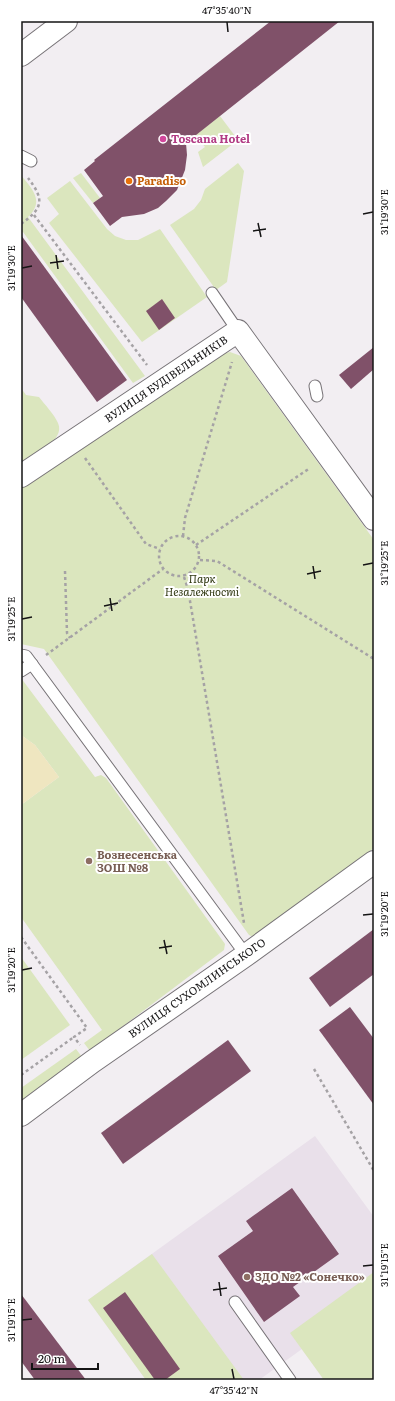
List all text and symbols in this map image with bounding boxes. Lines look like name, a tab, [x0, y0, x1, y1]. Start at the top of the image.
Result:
text: 47°35'40"N	[202, 2, 252, 17]
place label: Toscana Hotel	[171, 130, 250, 146]
marker: Toscana Hotel	[158, 134, 168, 144]
place label: Paradiso	[137, 172, 186, 188]
marker: Paradiso	[124, 176, 134, 186]
text: 31°19'30"E	[376, 189, 391, 235]
text: 31°19'30"E	[3, 245, 18, 291]
street label: ВУЛИЦЯ БУДІВЕЛЬНИКІВ	[101, 331, 230, 425]
text: 31°19'25"E	[376, 541, 391, 585]
park label: Парк Незалежності	[165, 570, 240, 599]
text: 31°19'25"E	[3, 597, 18, 641]
place label: Вознесенська ЗОШ №8	[97, 846, 178, 875]
marker: Вознесенська ЗОШ №8	[84, 856, 94, 866]
text: 31°19'20"E	[376, 891, 391, 937]
street label: ВУЛИЦЯ СУХОМЛИНСЬКОГО	[124, 933, 268, 1041]
text: 31°19'20"E	[3, 947, 18, 993]
text: 31°19'15"E	[376, 1243, 391, 1287]
place label: ЗДО №2 «Сонечко»	[255, 1268, 365, 1284]
marker: ЗДО №2 «Сонечко»	[242, 1272, 252, 1282]
text: 31°19'15"E	[3, 1298, 18, 1342]
scale bar	[32, 1345, 98, 1371]
text: 20 m	[38, 1349, 65, 1367]
text: 47°35'42"N	[209, 1382, 259, 1397]

